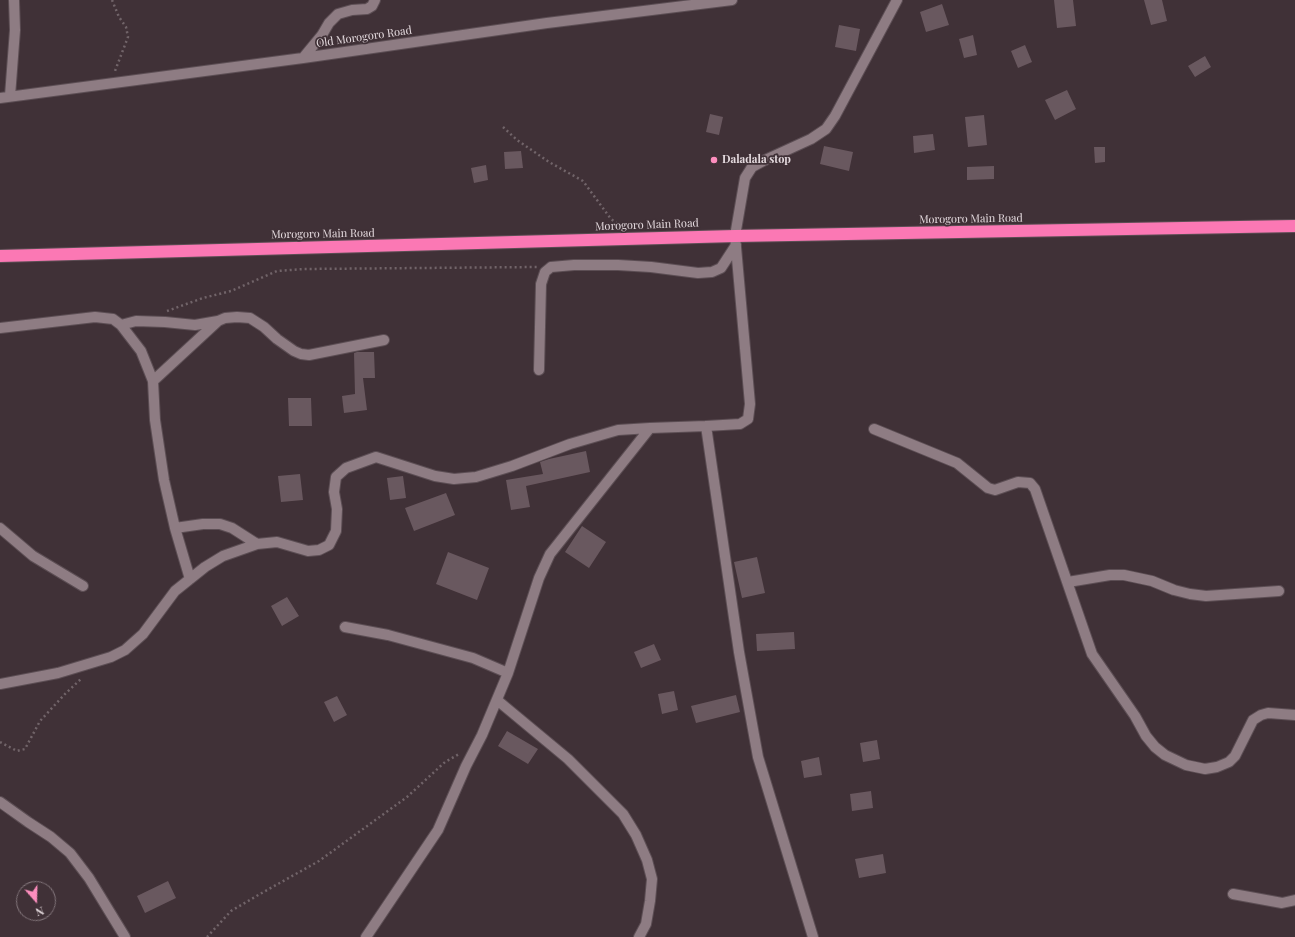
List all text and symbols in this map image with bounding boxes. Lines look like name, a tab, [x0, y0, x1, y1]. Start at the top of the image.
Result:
street label: Old Morogoro Road	[315, 24, 413, 50]
place label: Daladala stop	[722, 153, 791, 167]
marker: Daladala stop	[709, 155, 719, 165]
street label: Morogoro Main Road	[919, 211, 1023, 227]
street label: Morogoro Main Road	[595, 217, 699, 233]
street label: Morogoro Main Road	[271, 226, 375, 242]
north arrow	[16, 881, 56, 921]
text: N	[34, 903, 46, 920]

